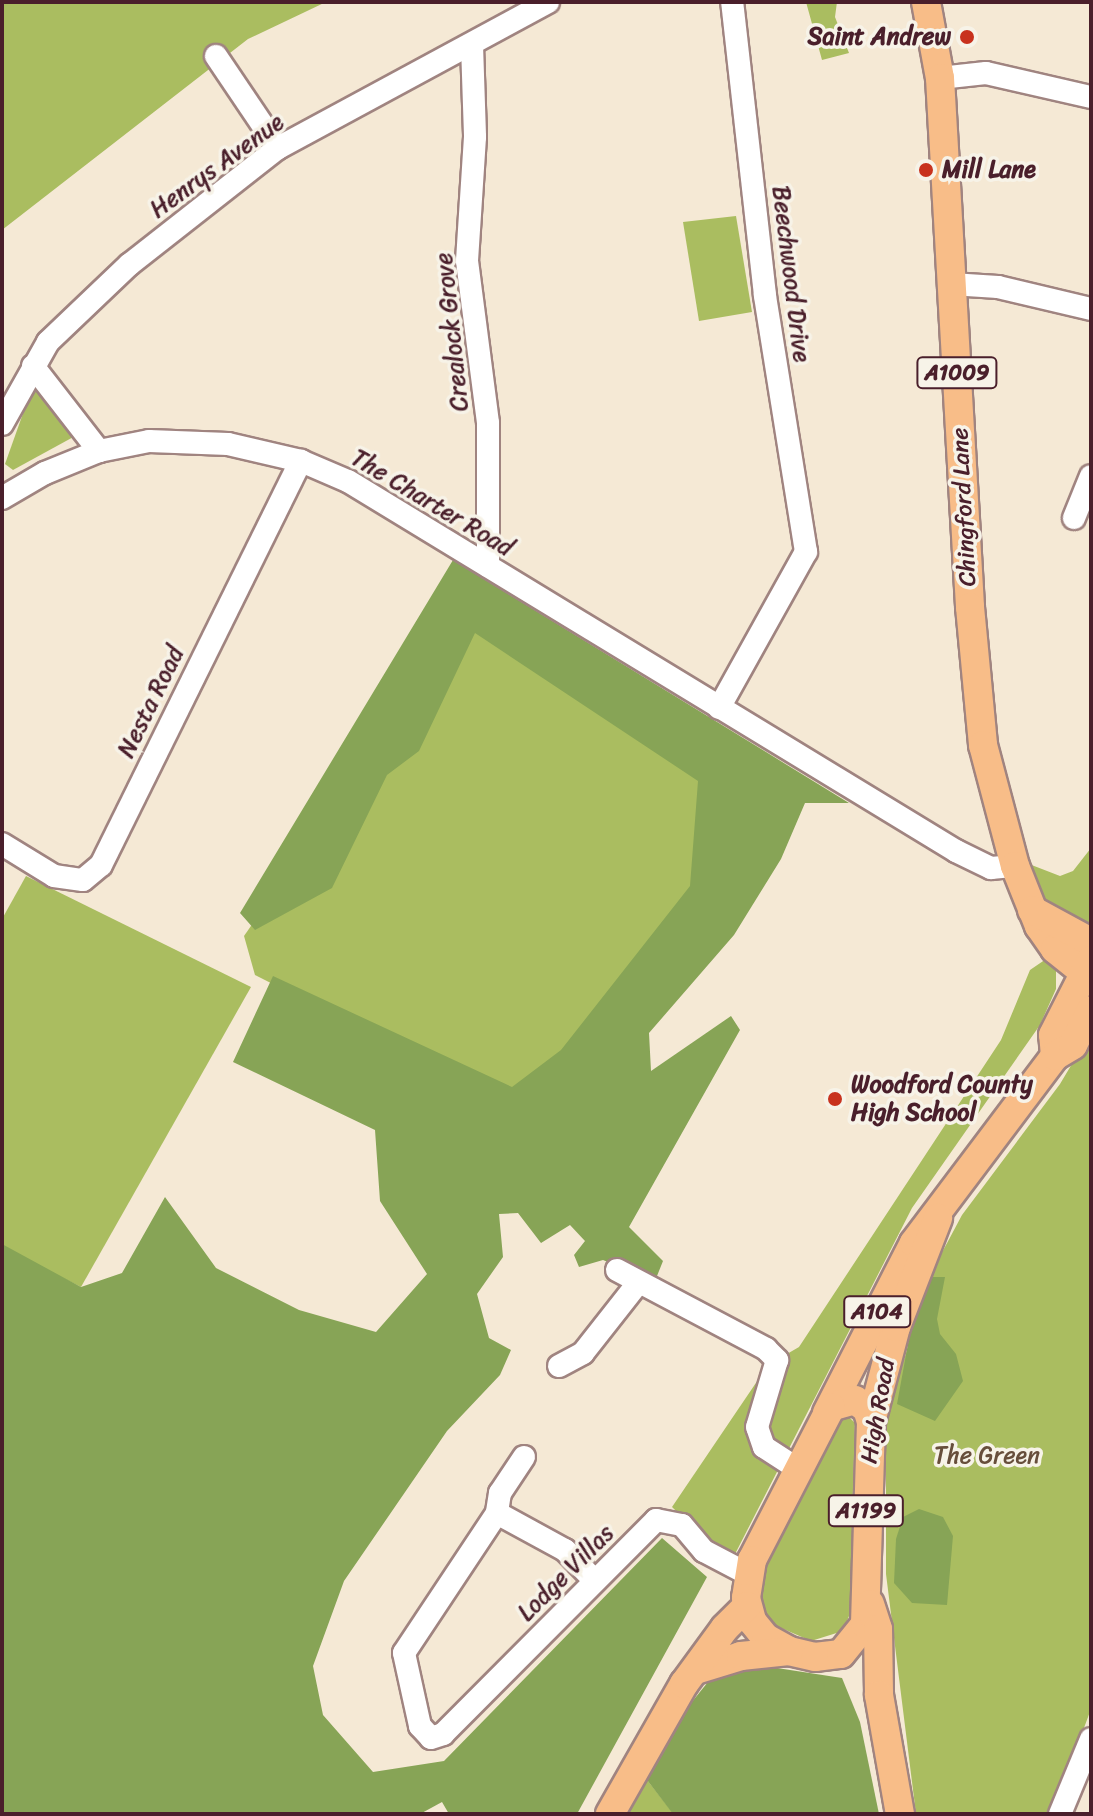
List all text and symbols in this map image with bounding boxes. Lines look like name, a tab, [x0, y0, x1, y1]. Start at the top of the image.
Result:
place label: Saint Andrew	[808, 23, 951, 51]
marker: Saint Andrew	[958, 28, 976, 46]
street label: Henrys Avenue	[145, 108, 289, 224]
place label: Mill Lane	[942, 156, 1037, 184]
marker: Mill Lane	[917, 161, 935, 179]
street label: Beechwood Drive	[766, 184, 816, 364]
street label: Crealock Grove	[429, 251, 475, 413]
road number: A1009	[915, 355, 999, 391]
street label: Chingford Lane	[945, 427, 983, 587]
street label: The Charter Road	[346, 443, 518, 563]
street label: Nesta Road	[112, 642, 190, 762]
place label: Woodford County High School	[851, 1071, 1033, 1127]
marker: Woodford County High School	[826, 1090, 844, 1108]
road number: A104	[843, 1294, 911, 1330]
street label: High Road	[855, 1356, 901, 1466]
park label: The Green	[934, 1442, 1040, 1470]
road number: A1199	[826, 1493, 906, 1529]
street label: Lodge Villas	[512, 1519, 620, 1627]

